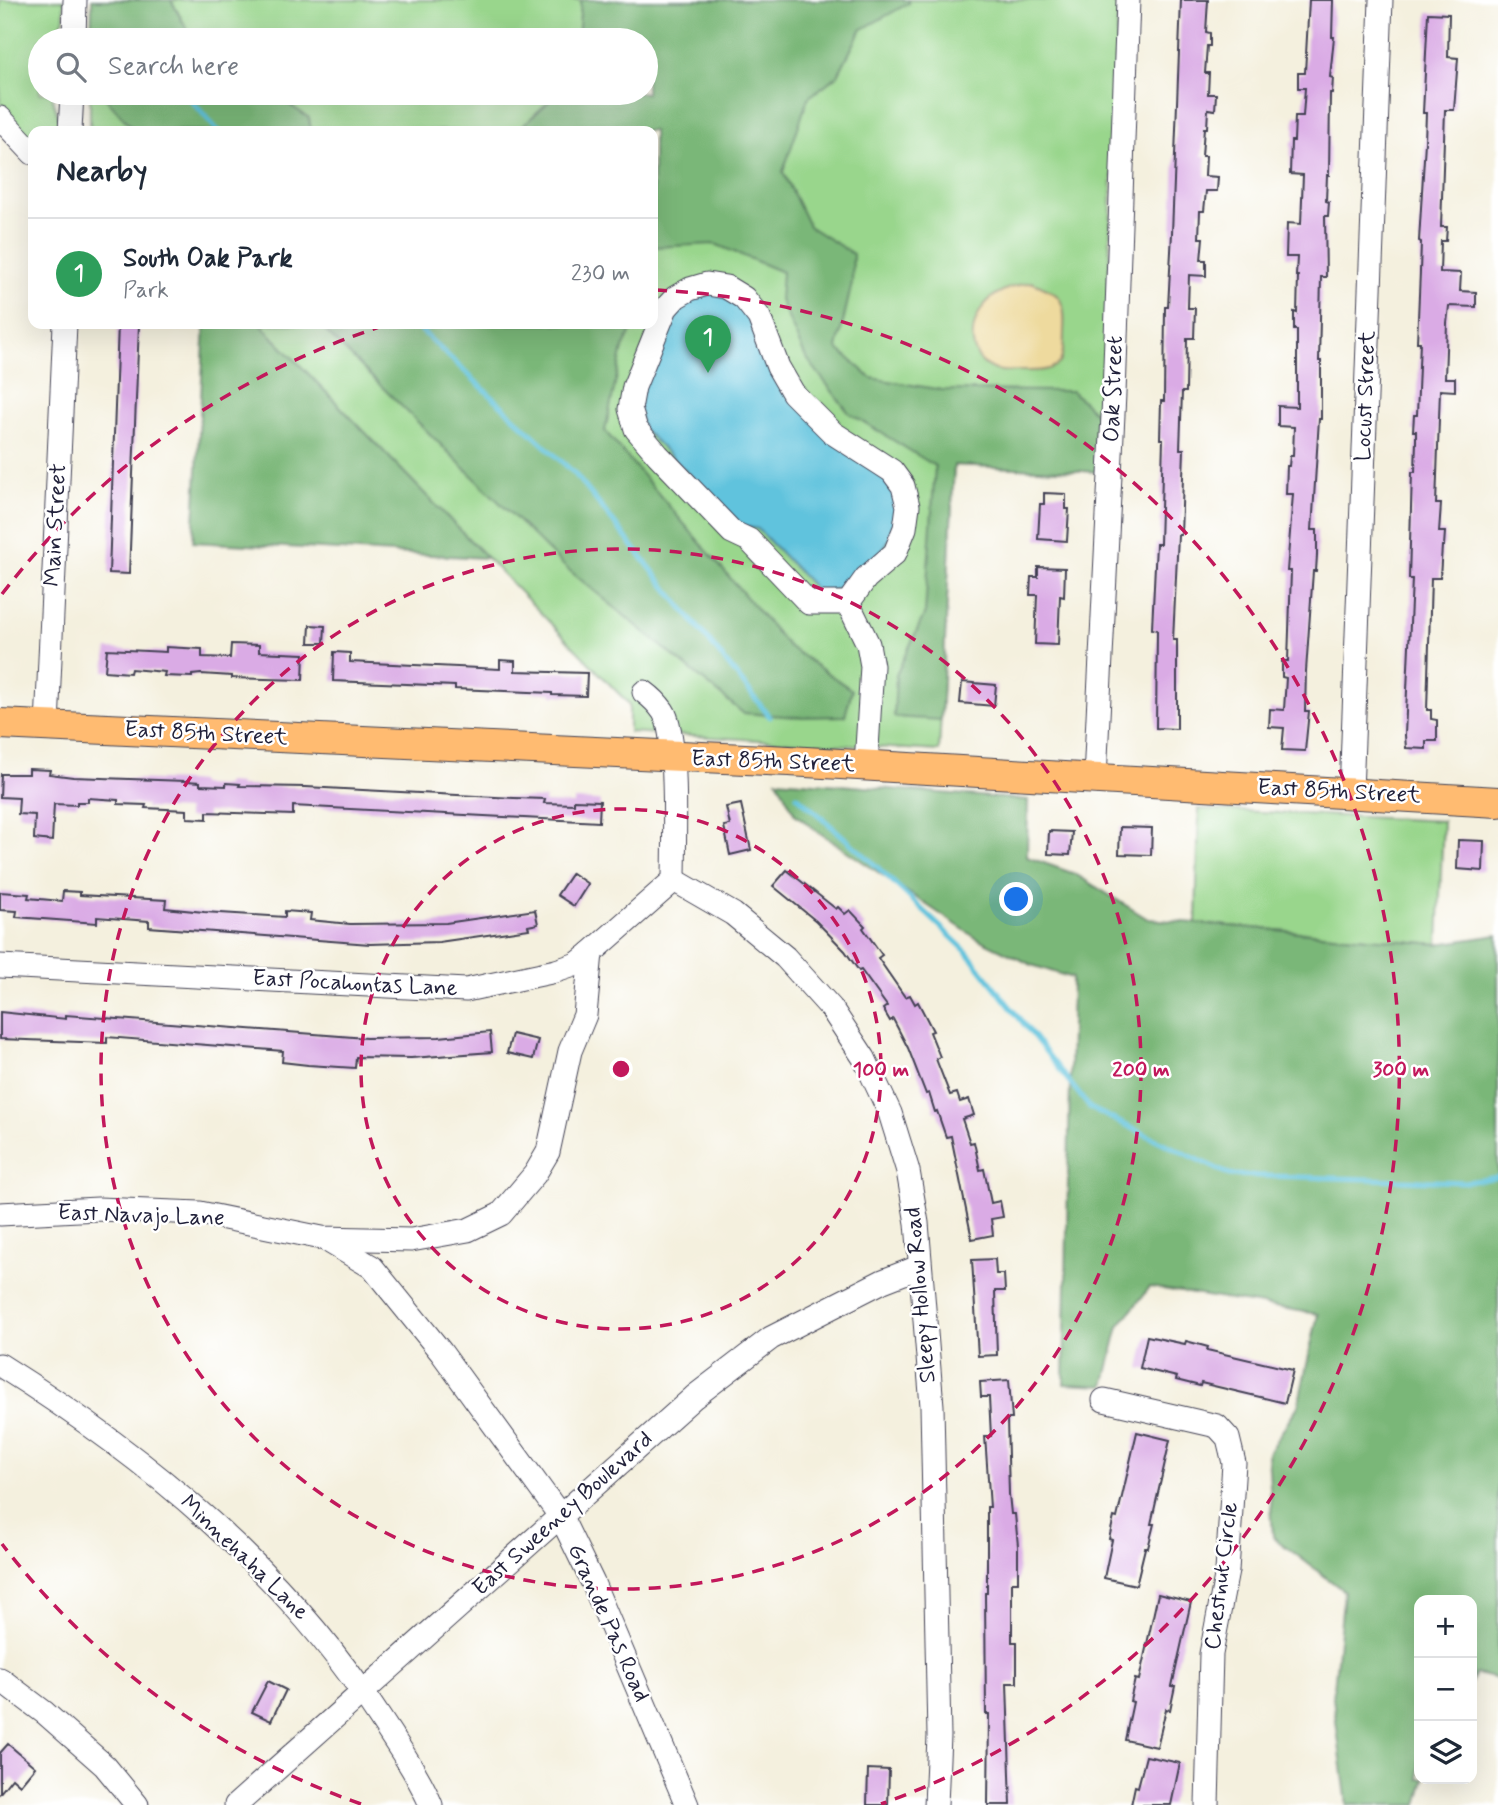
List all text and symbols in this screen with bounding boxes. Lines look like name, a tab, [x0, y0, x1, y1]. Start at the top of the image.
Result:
search box	[28, 28, 658, 105]
icon: search	[52, 48, 90, 86]
text: Search here	[108, 50, 239, 84]
text: Nearby	[56, 152, 147, 191]
text: South Oak Park	[123, 242, 293, 276]
text: 1	[74, 259, 84, 289]
text: 230 m	[571, 259, 630, 289]
text: Park	[123, 276, 169, 306]
pin: 1	[685, 315, 731, 373]
street label: Locust Street	[1349, 330, 1383, 462]
street label: Oak Street	[1097, 335, 1131, 443]
street label: Main Street	[38, 462, 74, 587]
street label: East 85th Street	[124, 715, 289, 753]
street label: East 85th Street	[691, 744, 856, 780]
street label: East 85th Street	[1257, 773, 1422, 811]
your location	[999, 882, 1033, 916]
street label: East Pocahontas Lane	[252, 964, 459, 1004]
text: 100 m	[853, 1056, 909, 1084]
text: 200 m	[1112, 1056, 1170, 1084]
text: 300 m	[1373, 1056, 1430, 1084]
centre of rings	[609, 1057, 633, 1081]
street label: East Navajo Lane	[57, 1198, 225, 1234]
street label: Sleepy Hollow Road	[898, 1206, 944, 1384]
street label: East Sweeney Boulevard	[466, 1425, 660, 1603]
street label: Minnehaha Lane	[173, 1489, 315, 1627]
street label: Chestnut Circle	[1198, 1500, 1246, 1652]
street label: Grande Pas Road	[560, 1539, 656, 1707]
map controls	[1414, 1595, 1477, 1784]
button: +	[1414, 1595, 1477, 1658]
button: −	[1414, 1658, 1477, 1721]
button: layers	[1414, 1721, 1477, 1784]

